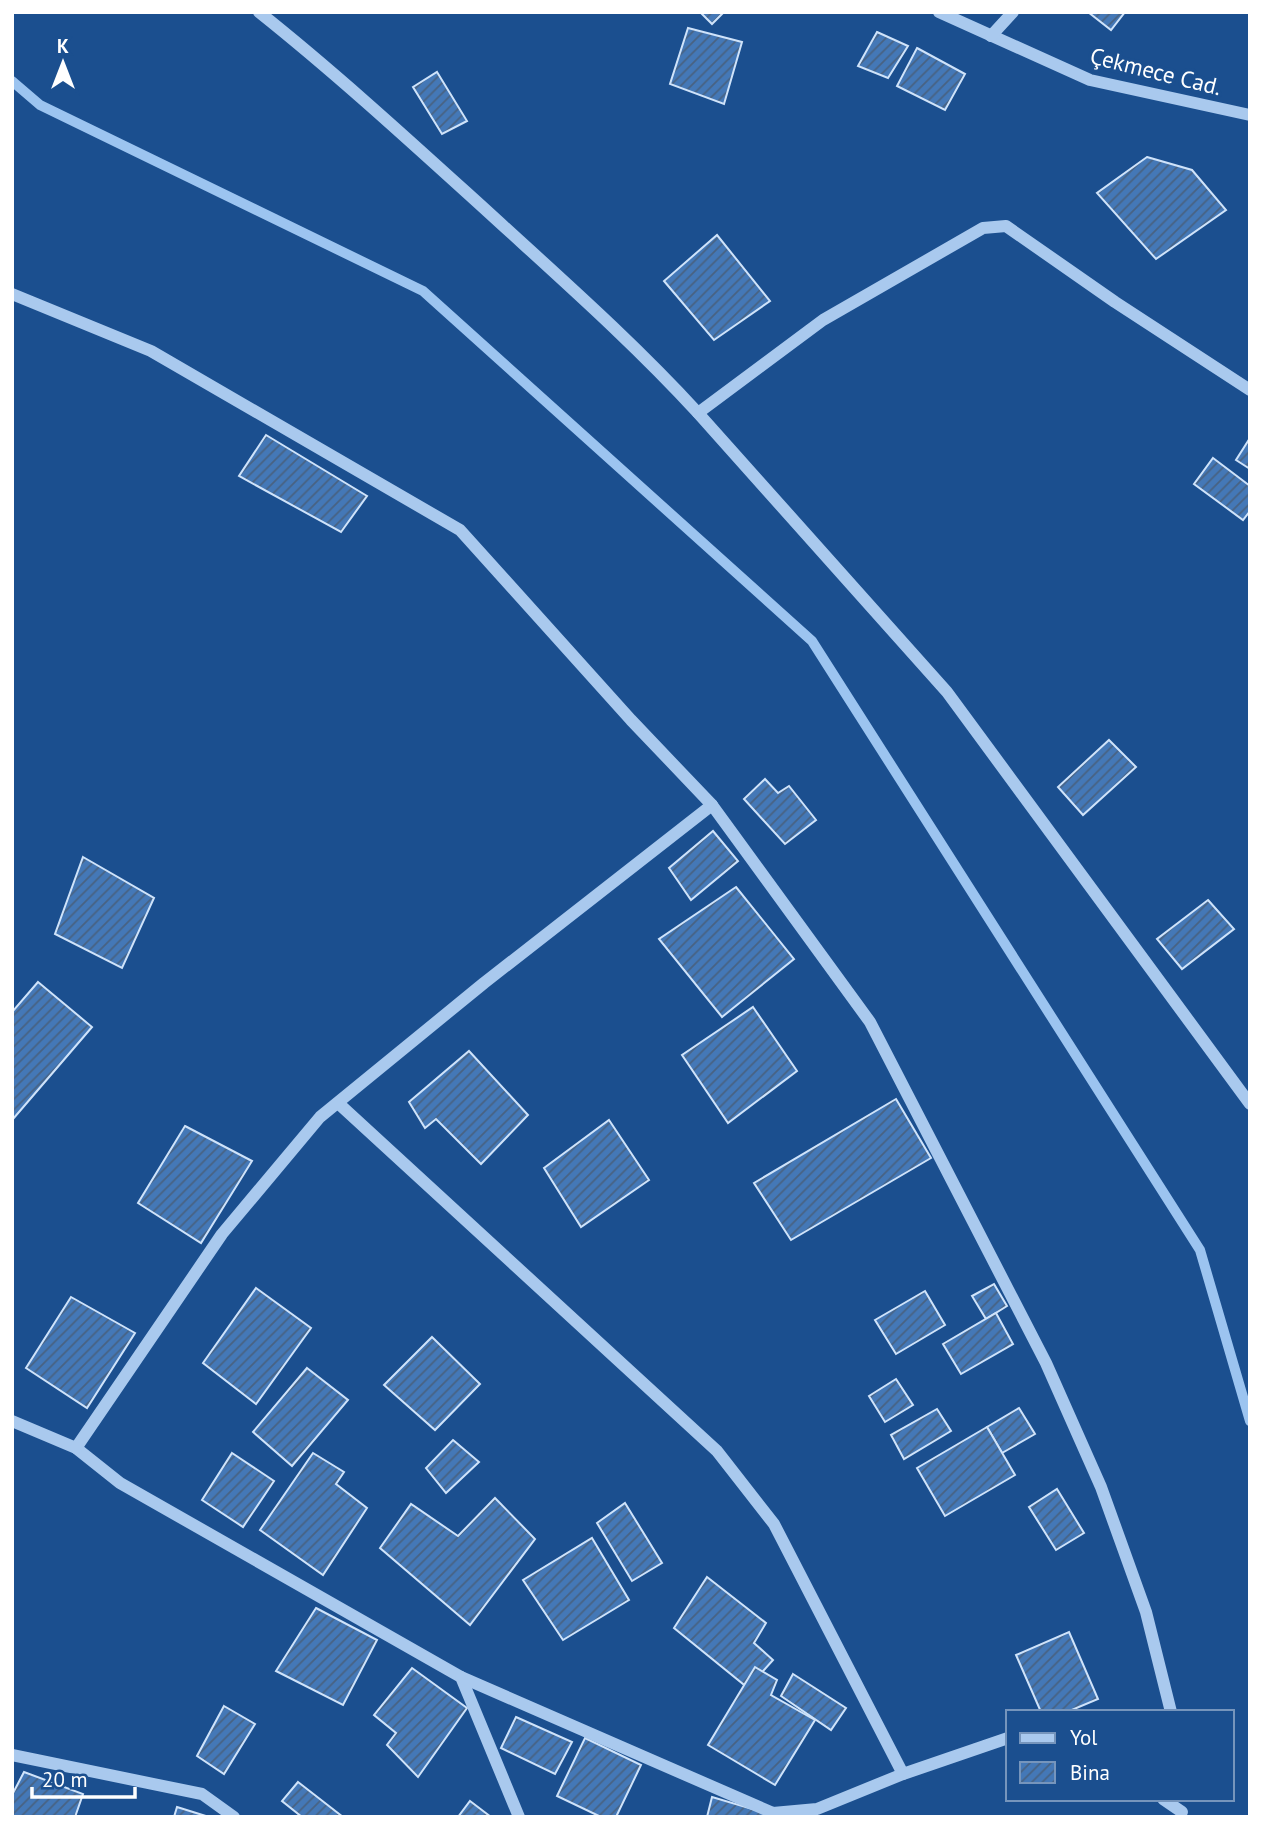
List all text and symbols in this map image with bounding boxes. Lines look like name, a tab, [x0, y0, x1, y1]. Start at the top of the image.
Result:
north arrow	[28, 28, 98, 98]
text: K	[57, 34, 69, 58]
street label: Çekmece Cad.	[1087, 41, 1225, 101]
legend	[1006, 1710, 1234, 1801]
text: Yol	[1070, 1724, 1097, 1751]
scale bar	[32, 1756, 135, 1800]
text: Bina	[1070, 1759, 1110, 1786]
text: 20 m	[42, 1766, 88, 1793]

